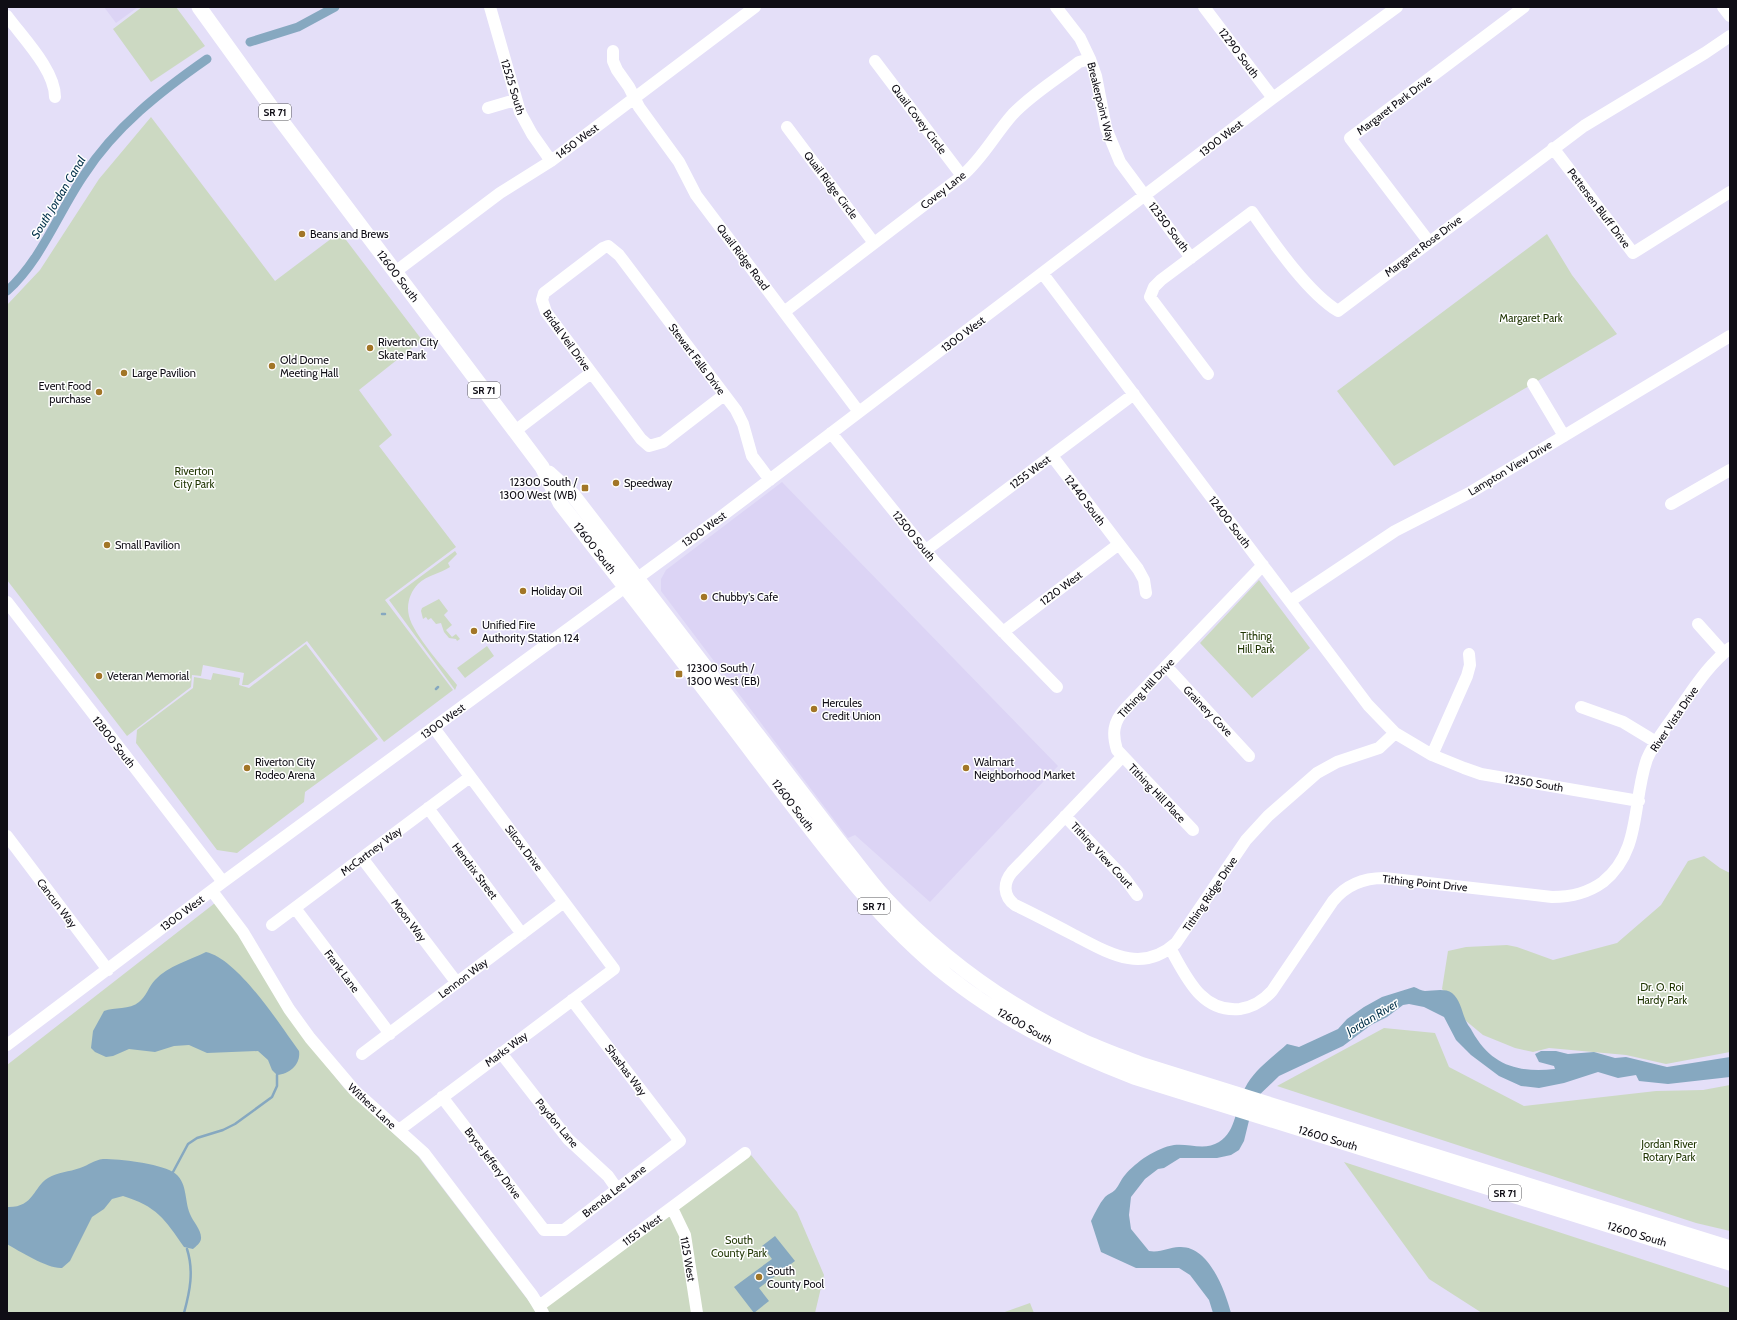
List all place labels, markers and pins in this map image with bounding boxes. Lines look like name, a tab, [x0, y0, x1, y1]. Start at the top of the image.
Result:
place label: Beans and Brews	[310, 227, 389, 241]
marker: Beans and Brews	[297, 229, 307, 239]
place label: Riverton City Skate Park	[378, 335, 439, 362]
marker: Riverton City Skate Park	[365, 343, 375, 353]
place label: Old Dome Meeting Hall	[280, 353, 339, 380]
marker: Old Dome Meeting Hall	[267, 361, 277, 371]
place label: Large Pavilion	[132, 366, 196, 380]
marker: Large Pavilion	[119, 368, 129, 378]
place label: Event Food purchase	[38, 379, 91, 406]
marker: Event Food purchase	[94, 387, 104, 397]
place label: 12300 South / 1300 West (WB)	[500, 475, 577, 502]
place label: Speedway	[624, 476, 673, 490]
marker: Speedway	[611, 478, 621, 488]
marker: 12300 South / 1300 West (WB)	[580, 483, 590, 493]
place label: Small Pavilion	[115, 538, 180, 552]
marker: Small Pavilion	[102, 540, 112, 550]
place label: Holiday Oil	[531, 584, 583, 598]
marker: Holiday Oil	[518, 586, 528, 596]
place label: Chubby's Cafe	[712, 590, 778, 604]
marker: Chubby's Cafe	[699, 592, 709, 602]
place label: Unified Fire Authority Station 124	[482, 618, 580, 645]
marker: Unified Fire Authority Station 124	[469, 626, 479, 636]
place label: 12300 South / 1300 West (EB)	[687, 661, 760, 688]
place label: Veteran Memorial	[107, 669, 189, 683]
marker: 12300 South / 1300 West (EB)	[674, 669, 684, 679]
marker: Veteran Memorial	[94, 671, 104, 681]
place label: Hercules Credit Union	[822, 696, 881, 723]
marker: Hercules Credit Union	[809, 704, 819, 714]
place label: Riverton City Rodeo Arena	[255, 755, 316, 782]
place label: Walmart Neighborhood Market	[974, 755, 1075, 782]
marker: Riverton City Rodeo Arena	[242, 763, 252, 773]
marker: Walmart Neighborhood Market	[961, 763, 971, 773]
place label: South County Pool	[767, 1264, 824, 1291]
marker: South County Pool	[754, 1272, 764, 1282]

